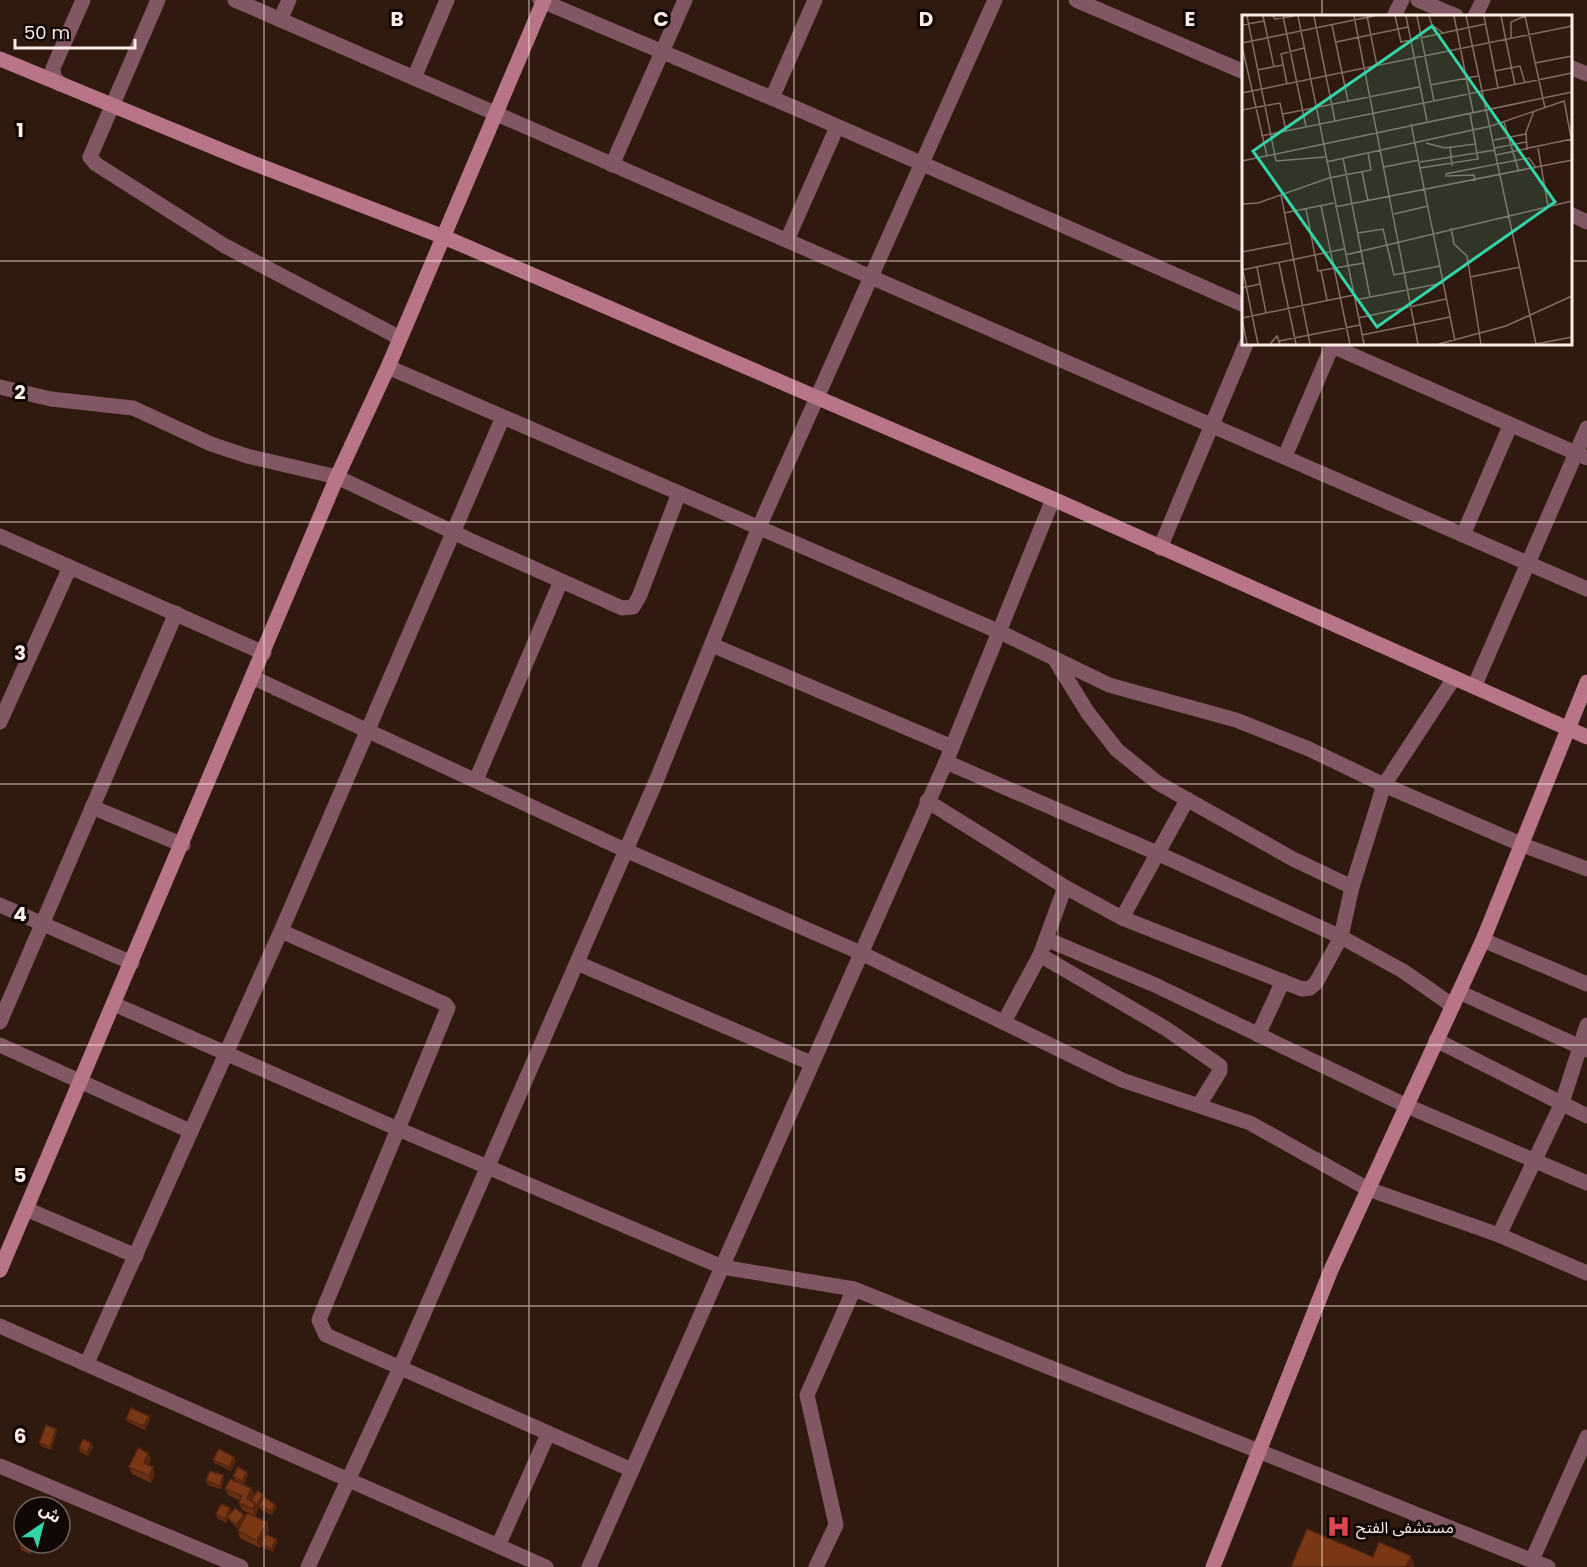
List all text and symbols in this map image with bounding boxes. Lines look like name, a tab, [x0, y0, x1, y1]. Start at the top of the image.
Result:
text: B	[390, 5, 404, 33]
text: C	[653, 5, 669, 33]
text: D	[919, 5, 933, 33]
text: E	[1185, 5, 1195, 33]
scale bar	[15, 12, 135, 50]
inset map	[1242, 15, 1572, 345]
text: 50 m	[24, 20, 70, 45]
text: 1	[16, 116, 24, 144]
text: 2	[14, 378, 26, 406]
text: 3	[14, 639, 26, 667]
text: 4	[13, 900, 27, 928]
text: 5	[14, 1161, 27, 1189]
text: 6	[14, 1422, 26, 1450]
north arrow	[12, 1495, 72, 1555]
text: ش	[35, 1497, 66, 1529]
hospital icon: مستشفى الفتح	[1325, 1514, 1351, 1540]
place label: مستشفى الفتح	[1356, 1516, 1454, 1540]

